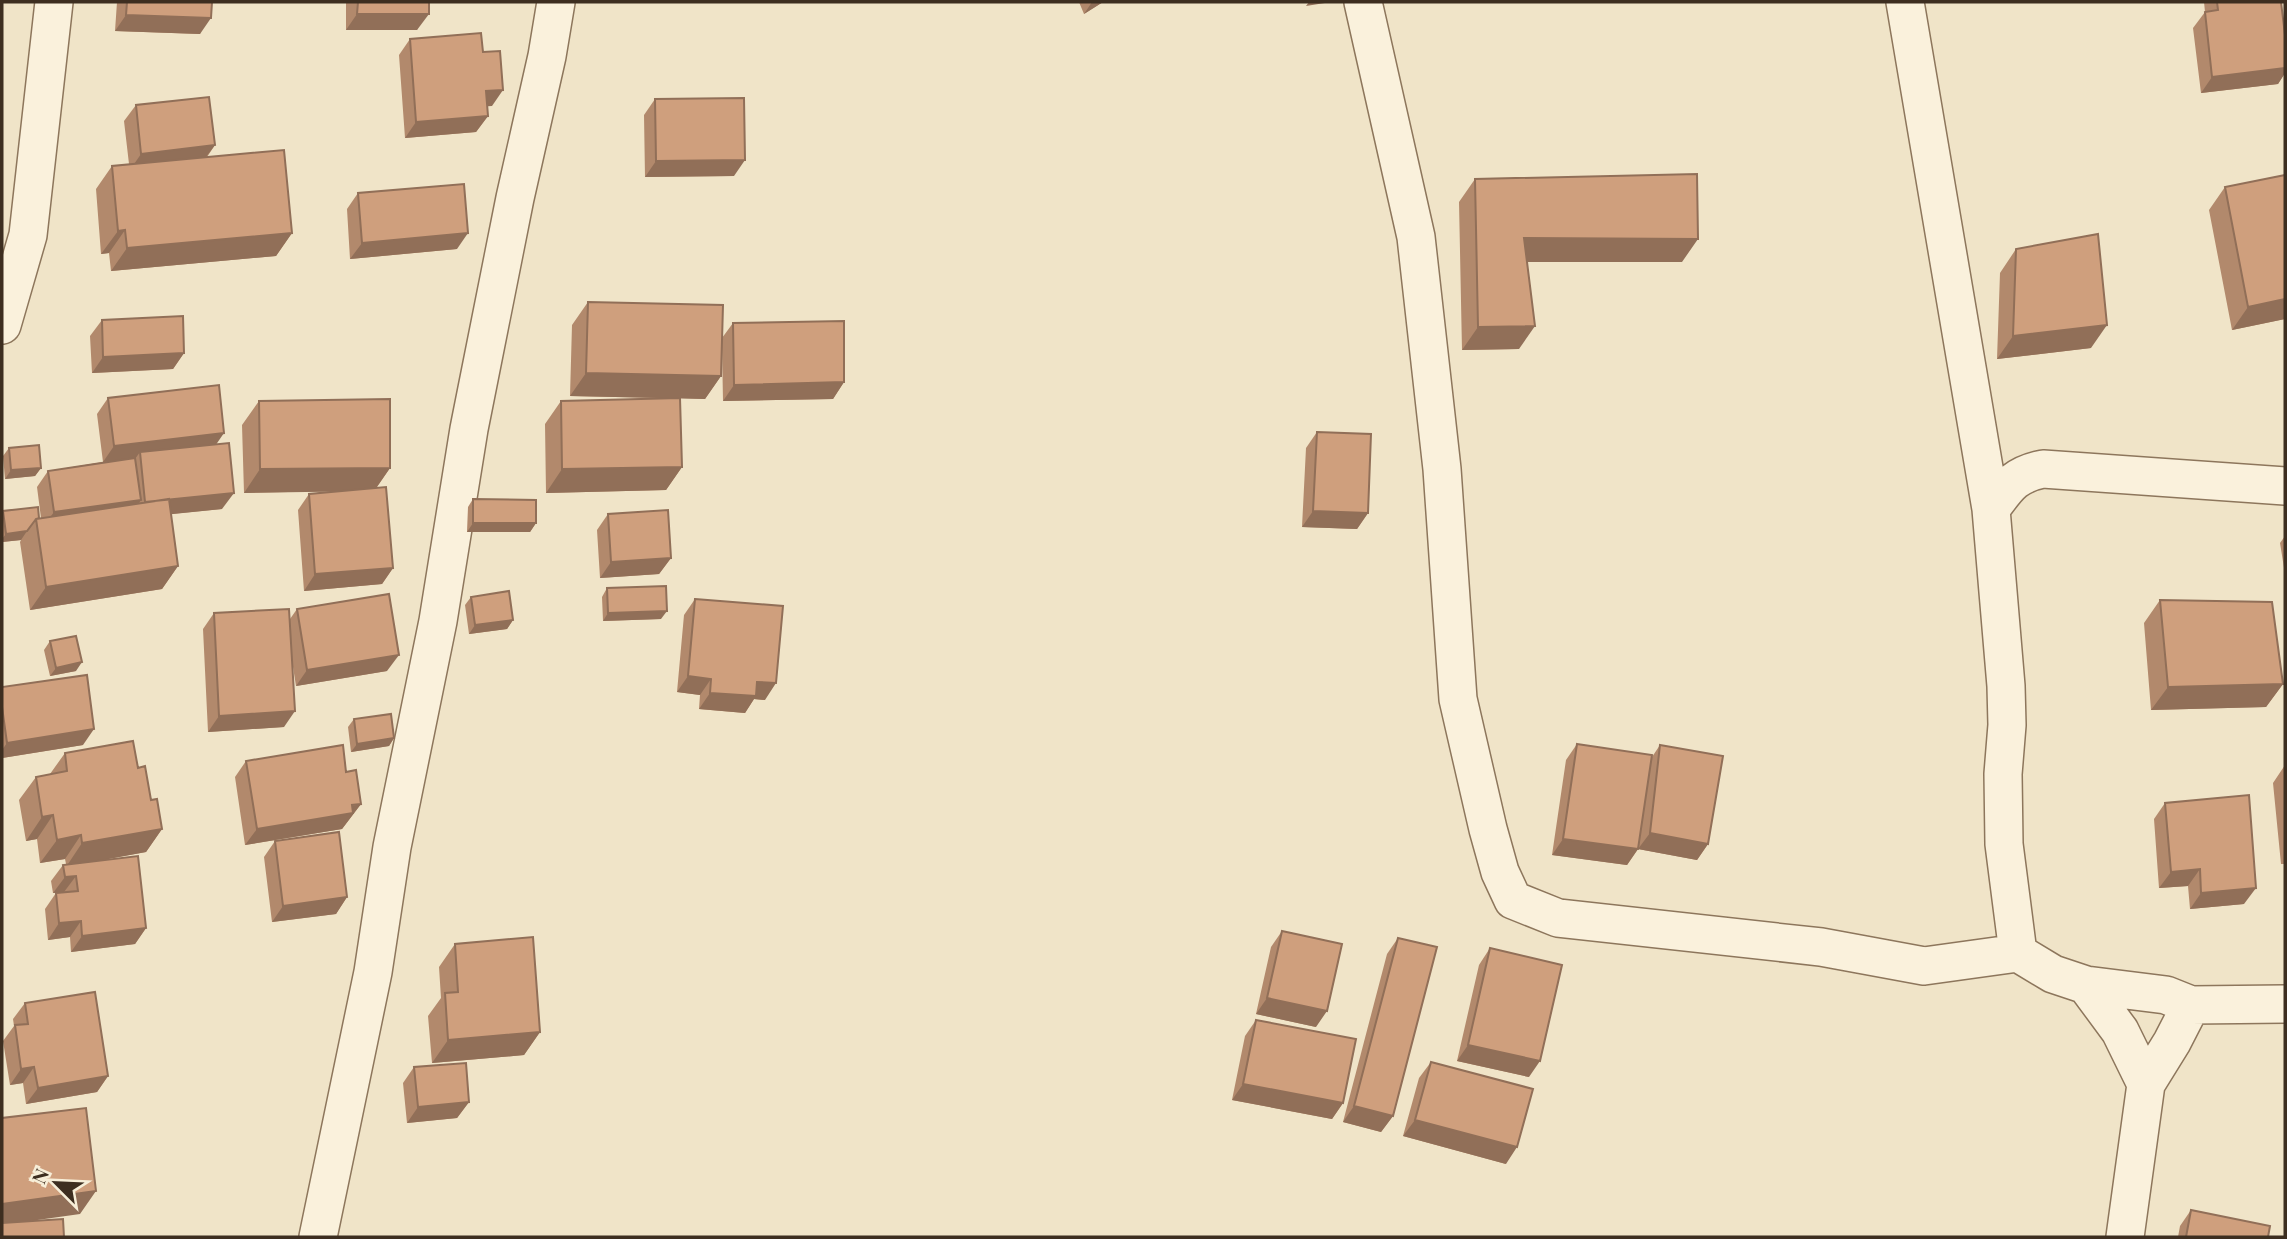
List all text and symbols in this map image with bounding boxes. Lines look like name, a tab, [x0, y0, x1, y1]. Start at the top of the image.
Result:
north arrow	[21, 1148, 91, 1218]
text: N	[25, 1164, 54, 1187]

